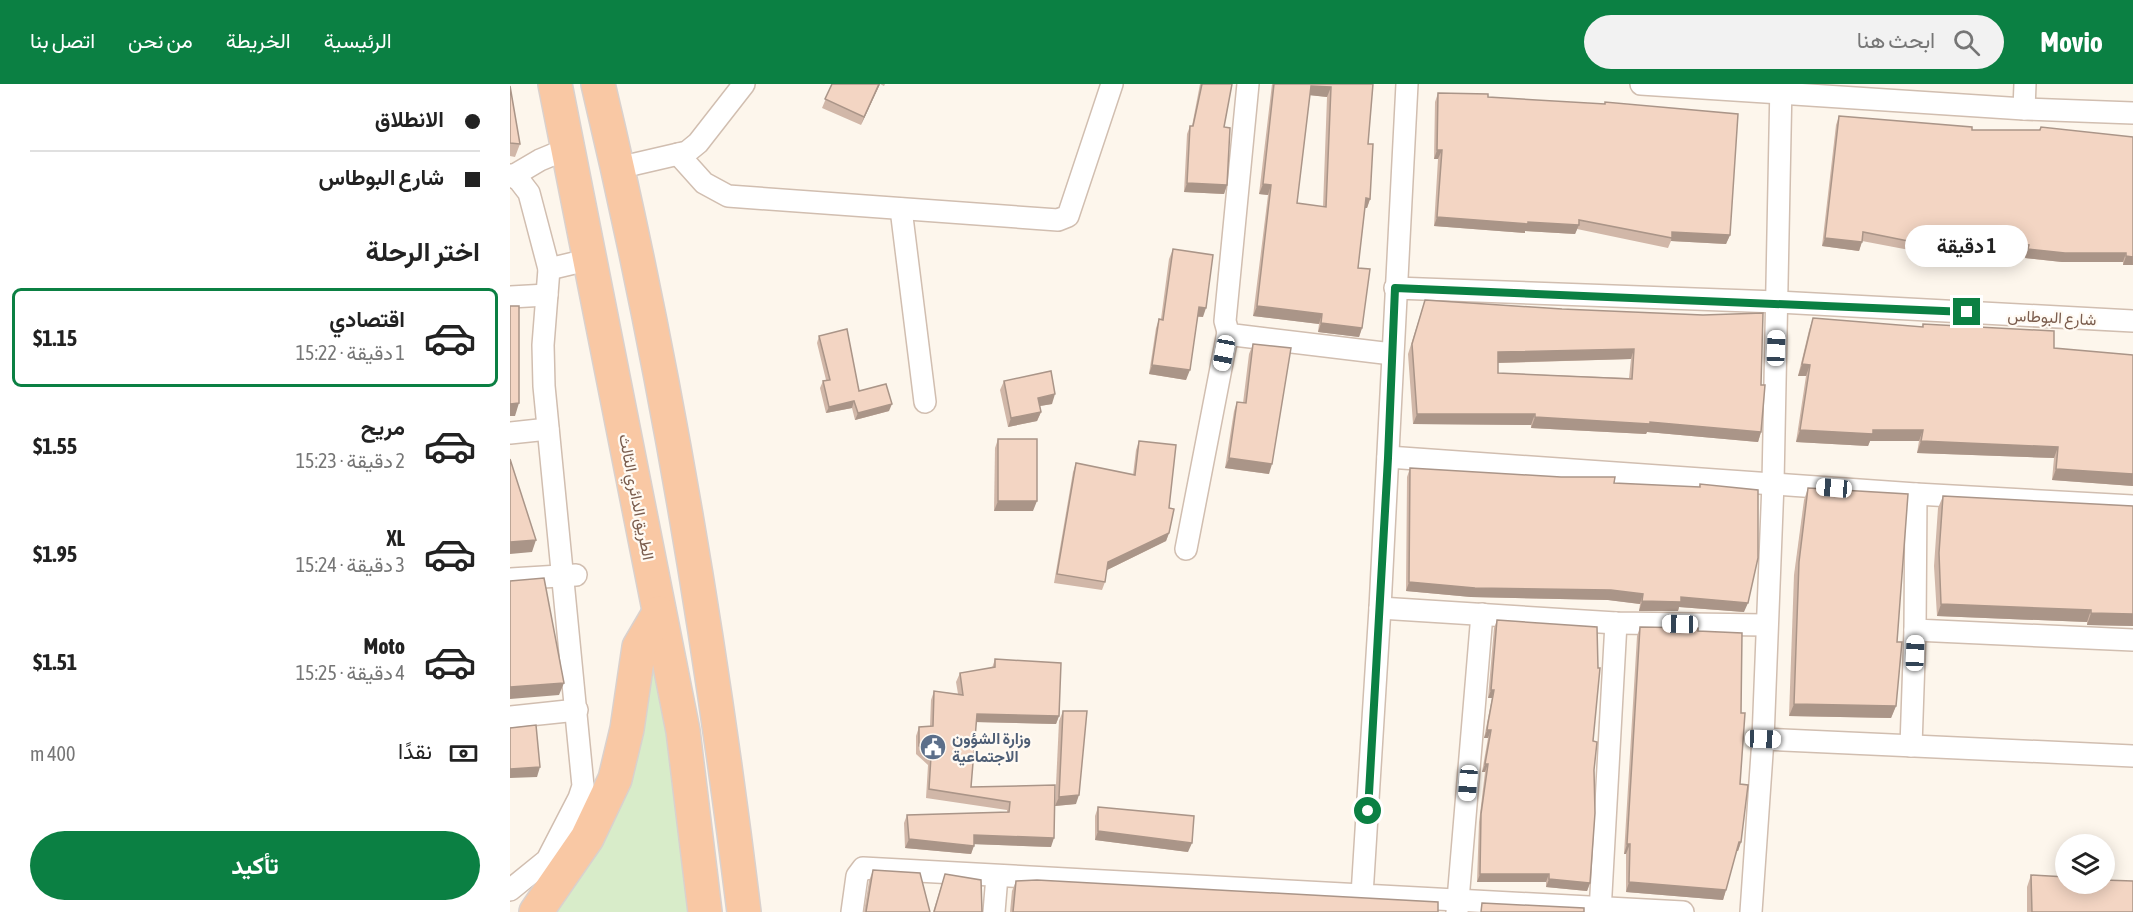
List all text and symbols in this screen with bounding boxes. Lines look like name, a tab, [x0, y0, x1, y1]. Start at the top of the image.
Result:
search box	[1584, 15, 2004, 69]
icon: search	[1950, 26, 1983, 59]
text: Movio	[2040, 26, 2103, 58]
text: ابحث هنا	[1857, 27, 1935, 53]
text: اتصل بنا	[30, 28, 95, 52]
text: من نحن	[128, 28, 193, 52]
text: الخريطة	[226, 28, 291, 52]
text: الرئيسية	[324, 28, 392, 52]
text: الانطلاق	[375, 106, 444, 132]
text: شارع البوطاس	[318, 164, 444, 190]
callout: 1 دقيقة	[1906, 225, 2028, 267]
text: 1 دقيقة	[1937, 234, 1996, 257]
text: اختر الرحلة	[366, 236, 480, 267]
route end	[1953, 298, 1980, 325]
text: اقتصادي	[329, 306, 405, 332]
street label: شارع البوطاس	[2007, 306, 2097, 331]
icon: car	[423, 311, 477, 365]
text: $1.15	[33, 325, 77, 351]
car	[1766, 330, 1786, 366]
car	[1212, 334, 1236, 372]
text: 1 دقيقة · 15:22	[296, 341, 405, 364]
text: مريح	[361, 414, 405, 440]
icon: car	[423, 419, 477, 473]
street label: الطريق الدائري الثالث	[611, 432, 658, 563]
text: $1.55	[33, 433, 77, 459]
text: 2 دقيقة · 15:23	[296, 449, 405, 472]
car	[1815, 477, 1853, 499]
text: XL	[387, 525, 405, 551]
icon: car	[423, 527, 477, 581]
text: $1.95	[33, 541, 77, 567]
text: 3 دقيقة · 15:24	[296, 553, 405, 576]
car	[1662, 615, 1698, 633]
text: Moto	[363, 633, 405, 659]
icon: car	[423, 635, 477, 689]
car	[1905, 635, 1925, 671]
text: $1.51	[33, 649, 77, 675]
text: 4 دقيقة · 15:25	[296, 661, 405, 684]
place label: وزارة الشؤون الاجتماعية	[952, 729, 1031, 766]
car	[1745, 729, 1781, 749]
public building icon: وزارة الشؤون الاجتماعية	[918, 732, 948, 762]
icon: cash	[447, 737, 480, 770]
text: نقدًا	[398, 738, 432, 764]
text: 400 m	[30, 742, 75, 765]
car	[1457, 764, 1479, 802]
route start	[1354, 797, 1381, 824]
button: تأكيد	[30, 831, 480, 900]
map controls	[2055, 834, 2115, 894]
button: layers	[2055, 834, 2115, 894]

